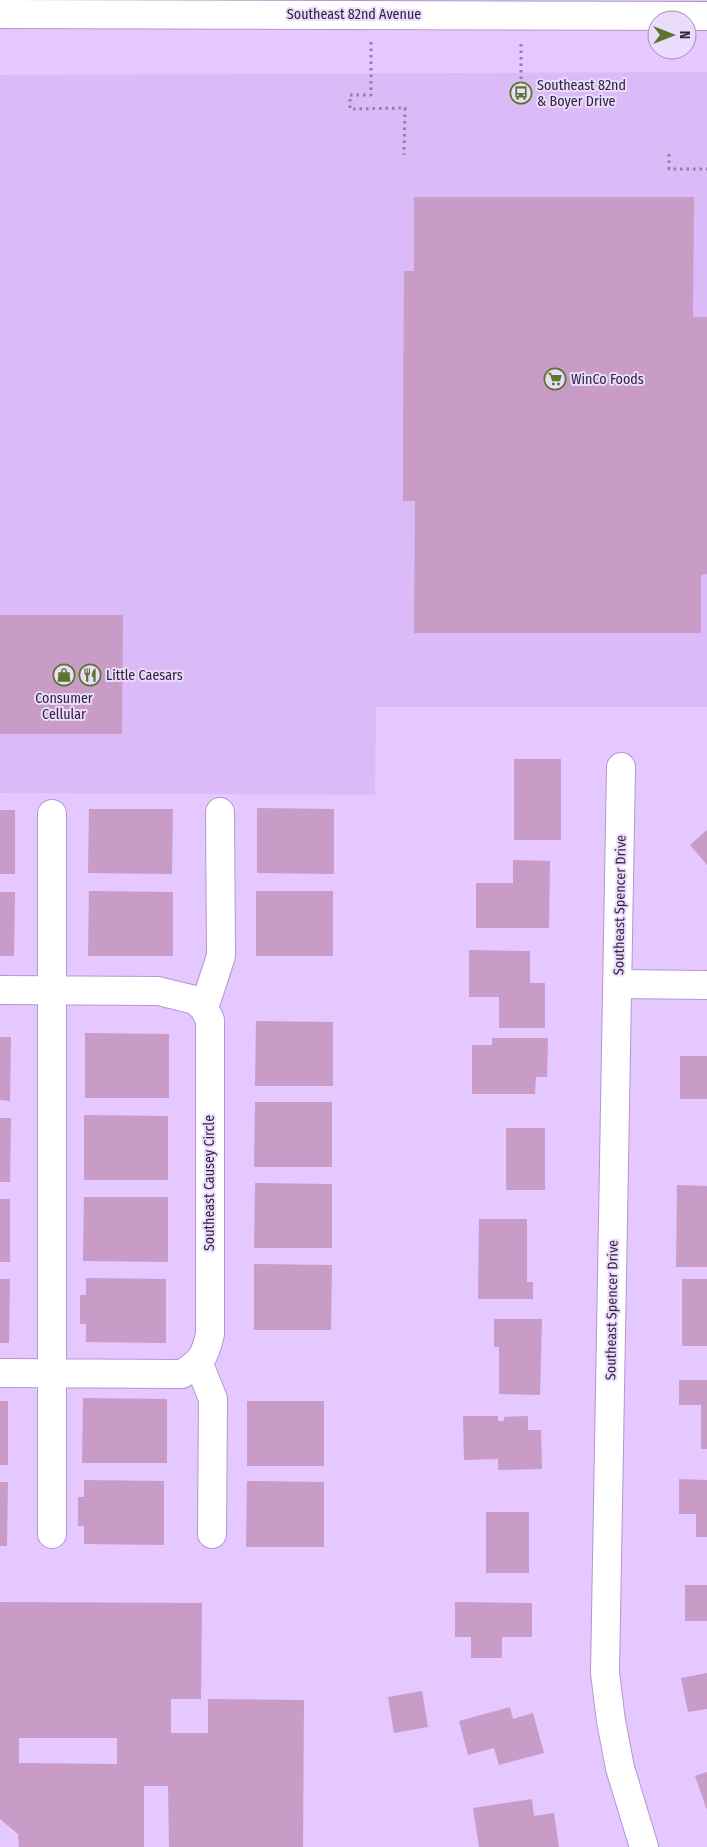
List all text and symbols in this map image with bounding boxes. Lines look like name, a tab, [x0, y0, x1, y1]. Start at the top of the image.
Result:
street label: Southeast 82nd Avenue	[287, 6, 421, 23]
north arrow	[647, 10, 697, 60]
text: N	[676, 31, 693, 39]
place label: Southeast 82nd & Boyer Drive	[537, 77, 626, 110]
bus stop icon: Southeast 82nd & Boyer Drive	[509, 81, 533, 105]
supermarket icon: WinCo Foods	[543, 367, 567, 391]
place label: WinCo Foods	[571, 371, 644, 388]
shop icon: Consumer Cellular	[52, 663, 76, 687]
restaurant icon: Little Caesars	[78, 663, 102, 687]
place label: Little Caesars	[106, 667, 183, 684]
place label: Consumer Cellular	[35, 690, 93, 723]
street label: Southeast Spencer Drive	[610, 835, 630, 975]
street label: Southeast Causey Circle	[201, 1115, 218, 1251]
street label: Southeast Spencer Drive	[602, 1240, 622, 1380]

